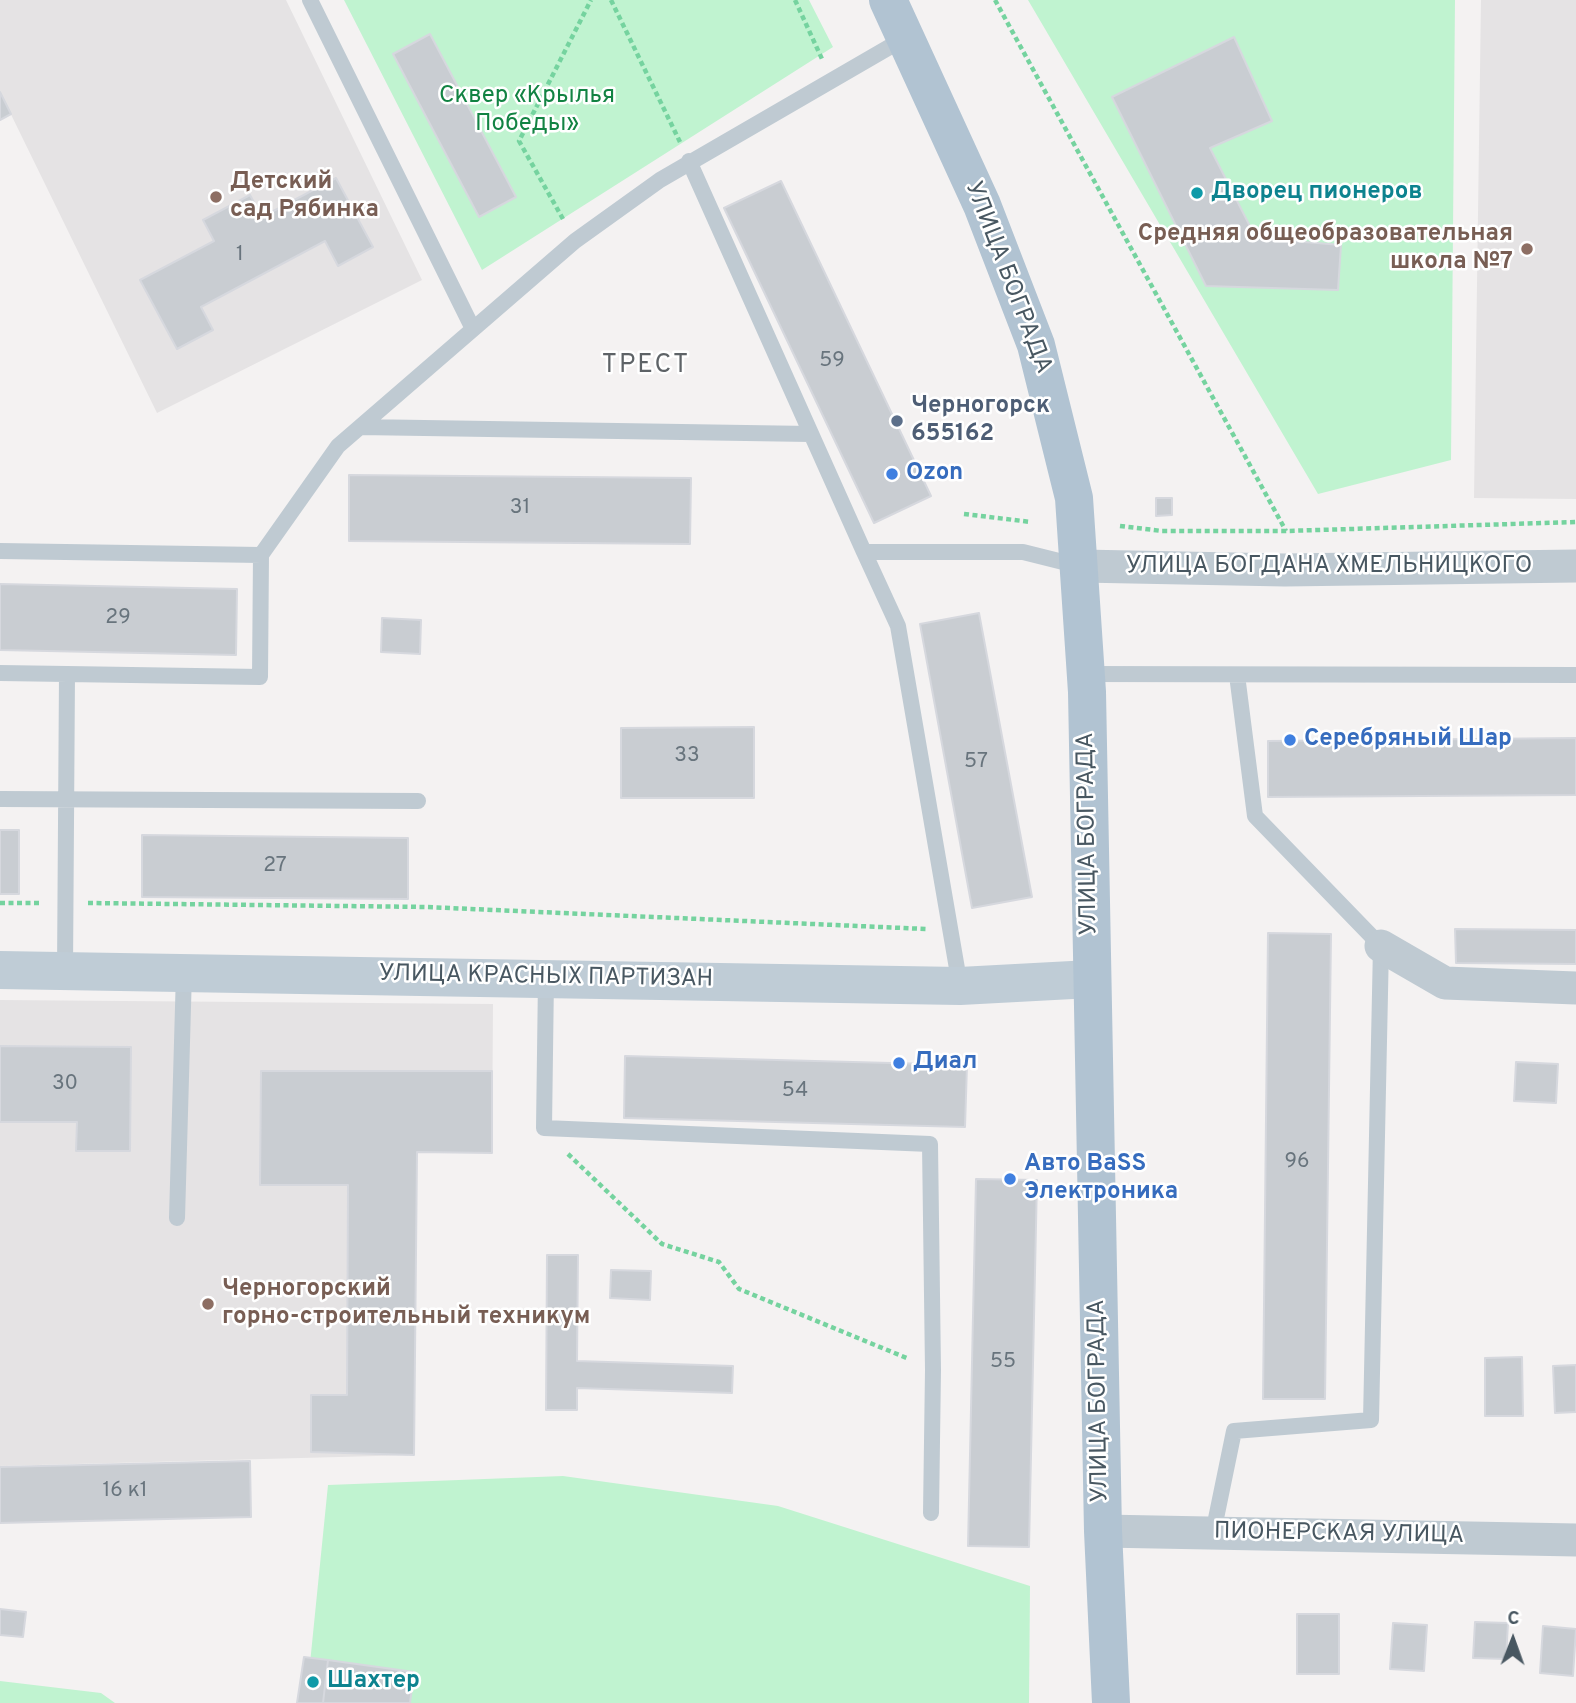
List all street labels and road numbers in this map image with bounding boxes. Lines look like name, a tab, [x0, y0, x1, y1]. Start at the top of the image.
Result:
street label: УЛИЦА БОГРАДА	[957, 178, 1057, 378]
street label: УЛИЦА БОГДАНА ХМЕЛЬНИЦКОГО	[1126, 553, 1532, 581]
street label: УЛИЦА БОГРАДА	[1073, 732, 1105, 936]
street label: УЛИЦА КРАСНЫХ ПАРТИЗАН	[379, 961, 713, 995]
street label: УЛИЦА БОГРАДА	[1084, 1299, 1116, 1503]
street label: ПИОНЕРСКАЯ УЛИЦА	[1214, 1518, 1464, 1552]

